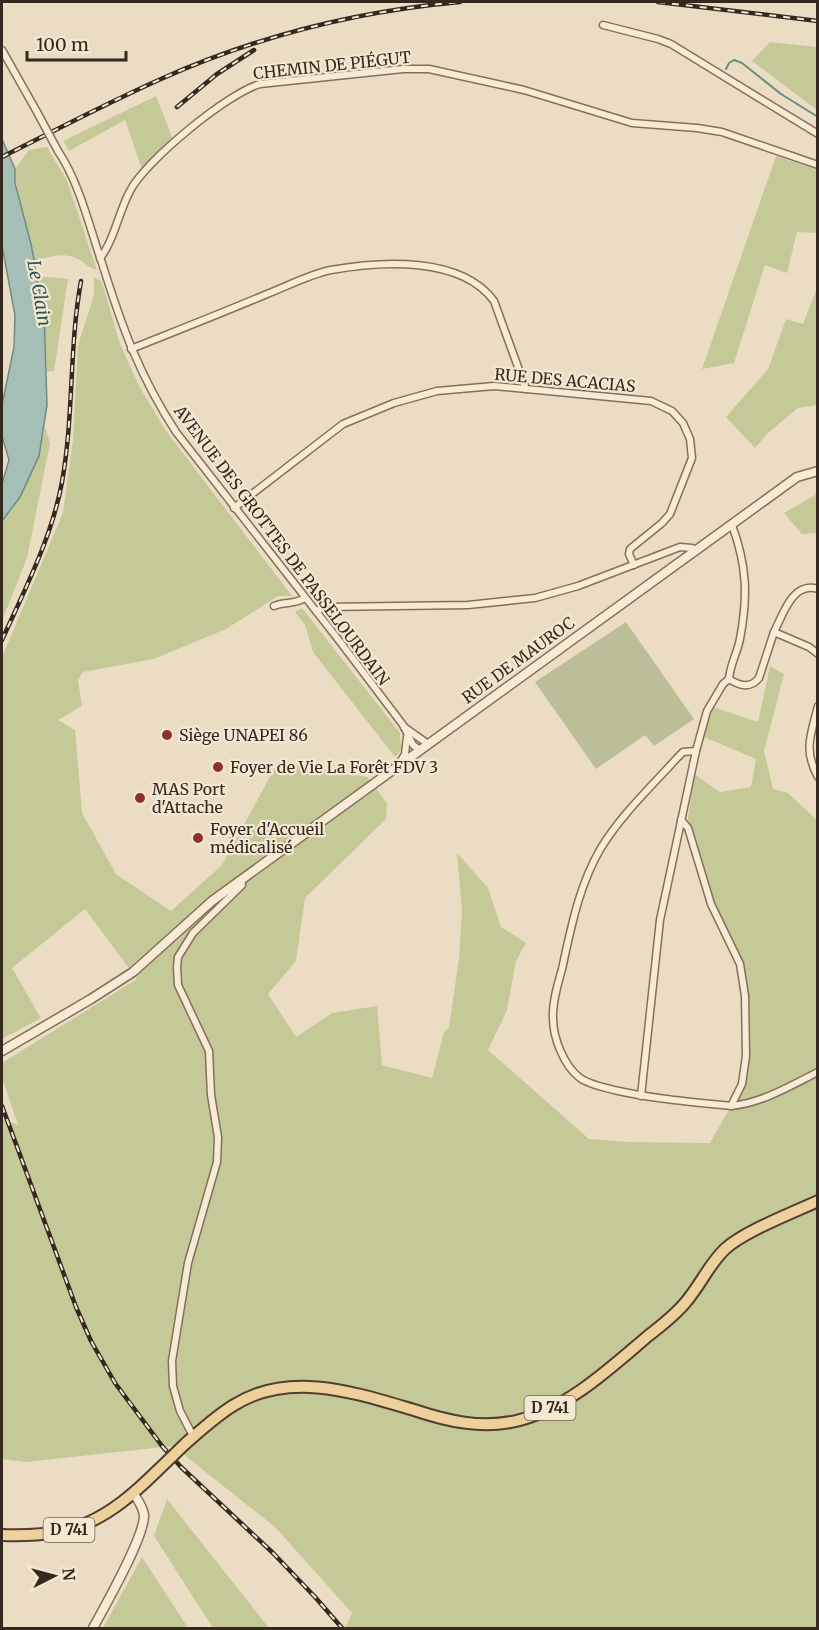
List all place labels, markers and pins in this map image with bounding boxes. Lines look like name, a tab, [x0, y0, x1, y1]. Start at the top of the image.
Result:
place label: Siège UNAPEI 86	[179, 725, 308, 745]
marker: Siège UNAPEI 86	[160, 728, 174, 742]
place label: Foyer de Vie La Forêt FDV 3	[230, 757, 438, 777]
marker: Foyer de Vie La Forêt FDV 3	[211, 760, 225, 774]
place label: MAS Port d'Attache	[152, 779, 226, 817]
marker: MAS Port d'Attache	[133, 791, 147, 805]
place label: Foyer d'Accueil médicalisé	[210, 819, 324, 857]
marker: Foyer d'Accueil médicalisé	[191, 831, 205, 845]

